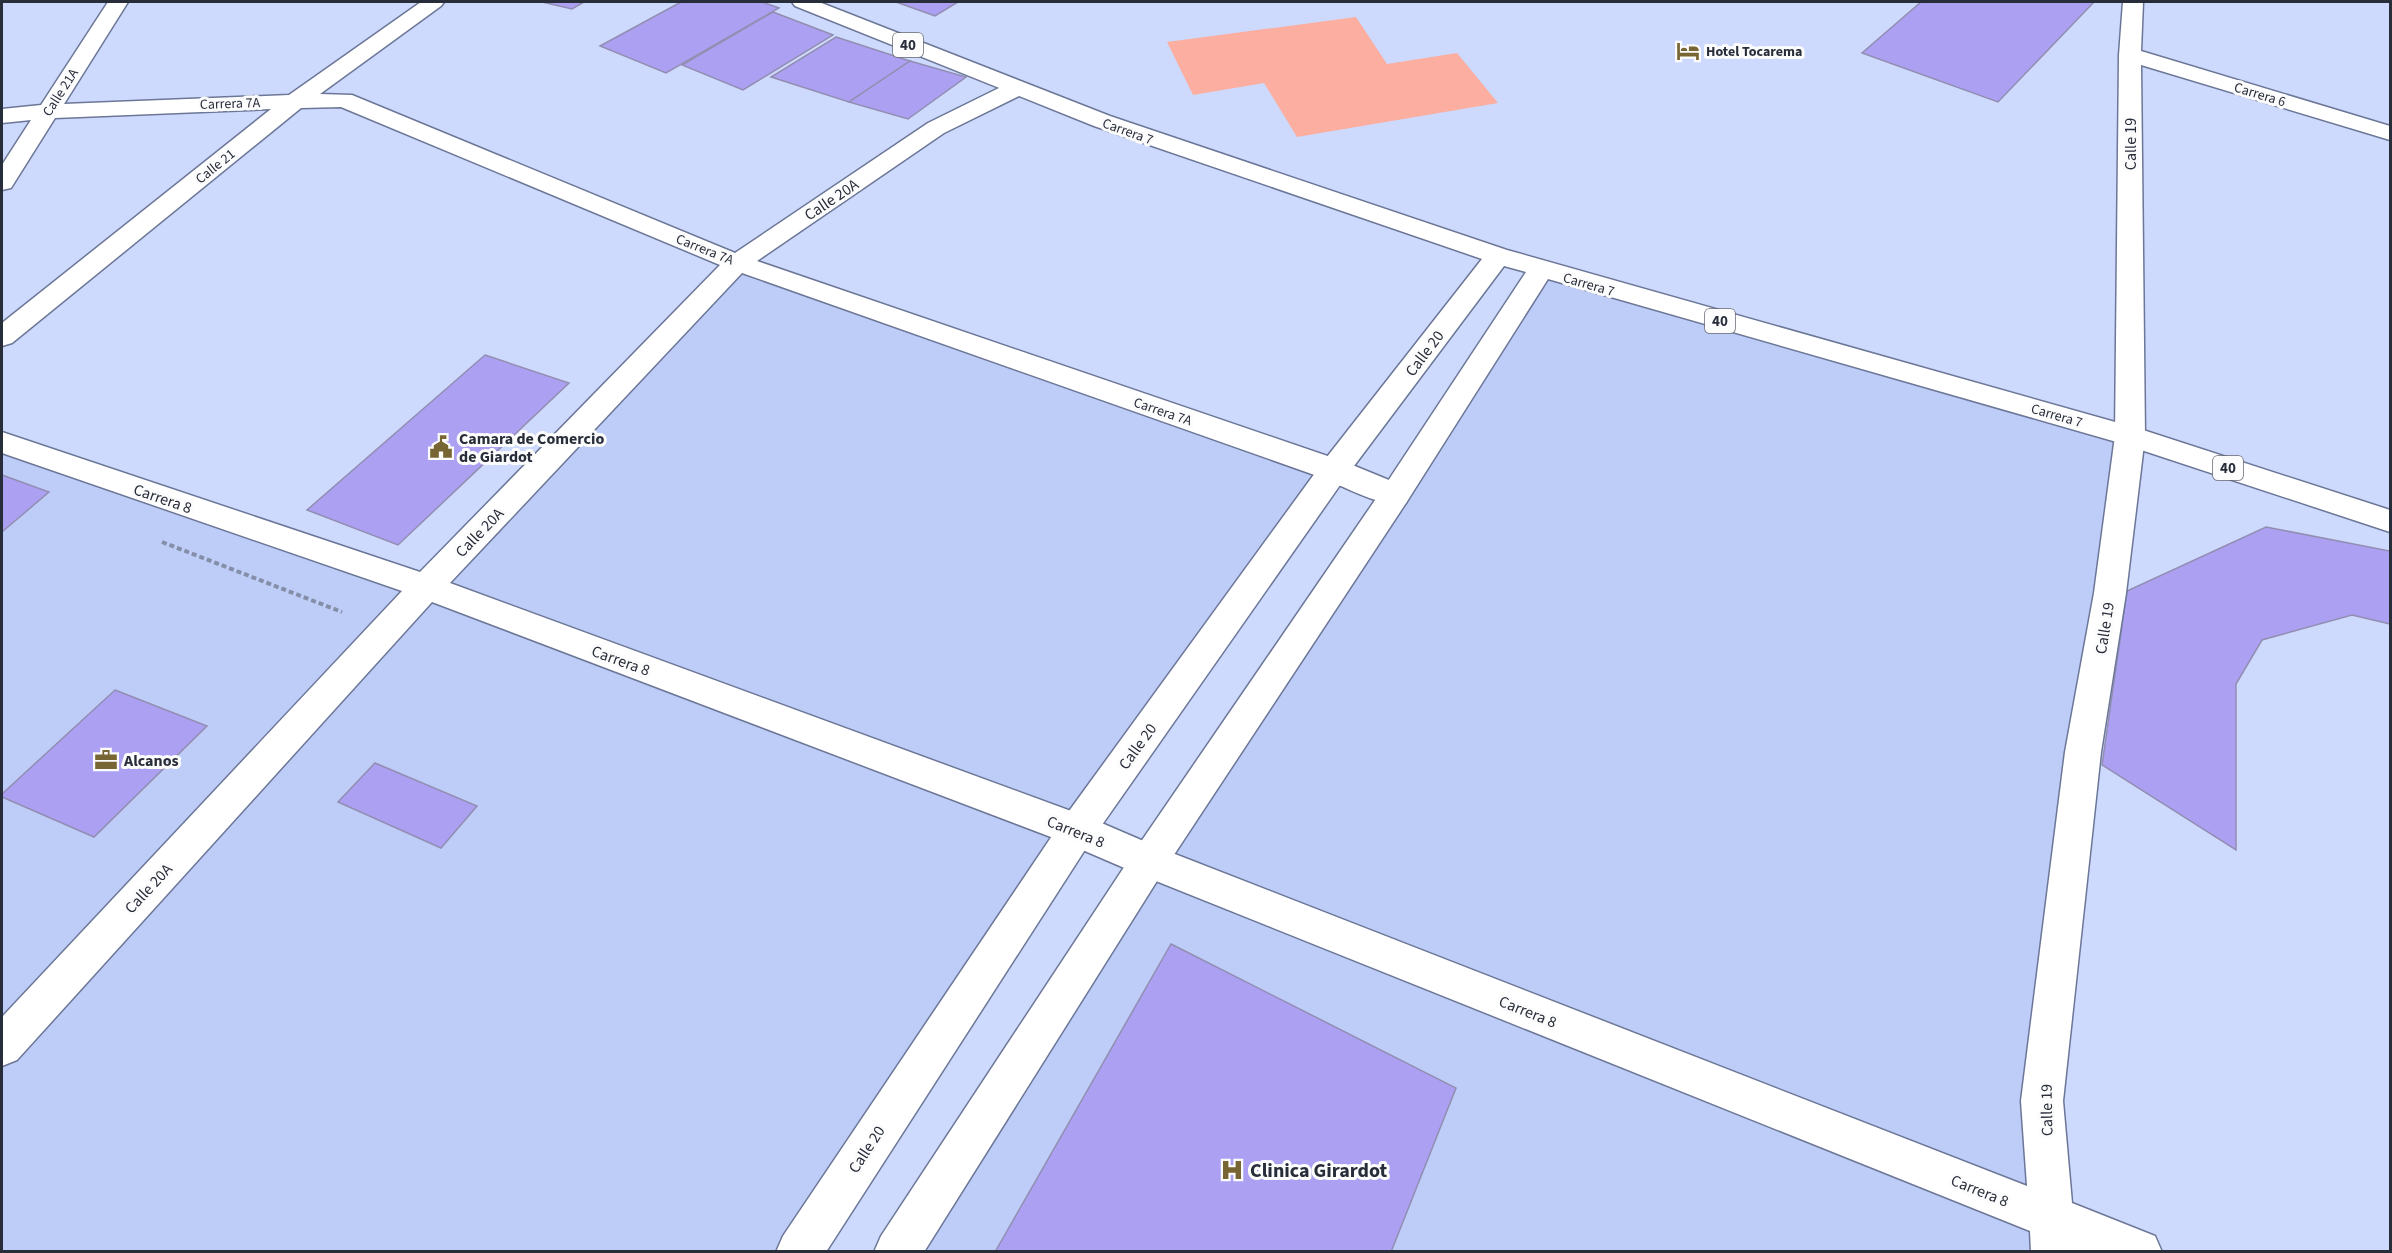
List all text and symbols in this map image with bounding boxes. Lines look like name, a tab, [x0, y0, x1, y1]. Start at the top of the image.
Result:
road number: 40	[893, 33, 923, 57]
hotel icon: Hotel Tocarema	[1675, 38, 1701, 64]
place label: Hotel Tocarema	[1706, 42, 1802, 62]
street label: Calle 21A	[38, 64, 84, 120]
street label: Carrera 6	[2231, 78, 2288, 112]
street label: Carrera 7A	[199, 93, 261, 115]
street label: Carrera 7	[1099, 113, 1156, 150]
street label: Calle 19	[2120, 118, 2142, 170]
street label: Calle 21	[192, 145, 240, 189]
street label: Calle 20A	[800, 173, 863, 226]
street label: Carrera 7A	[673, 229, 737, 271]
street label: Carrera 7	[1561, 268, 1617, 302]
road number: 40	[1705, 309, 1735, 333]
street label: Calle 20	[1400, 326, 1449, 381]
street label: Carrera 7A	[1131, 393, 1195, 431]
street label: Carrera 7	[2029, 399, 2085, 433]
place label: Camara de Comercio de Giardot	[459, 428, 604, 468]
public building icon: Camara de Comercio de Giardot	[428, 434, 454, 460]
road number: 40	[2213, 456, 2243, 480]
street label: Carrera 8	[130, 479, 195, 519]
street label: Calle 20A	[451, 503, 509, 562]
street label: Calle 19	[2090, 601, 2120, 656]
street label: Carrera 8	[588, 640, 653, 682]
street label: Calle 20	[1114, 719, 1162, 774]
office icon: Alcanos	[93, 747, 119, 773]
place label: Alcanos	[123, 750, 179, 772]
street label: Carrera 8	[1043, 810, 1108, 853]
street label: Calle 20A	[120, 859, 178, 919]
street label: Carrera 8	[1495, 990, 1560, 1033]
street label: Calle 19	[2036, 1084, 2058, 1136]
street label: Calle 20	[843, 1122, 890, 1178]
hospital icon: Clinica Girardot	[1219, 1157, 1245, 1183]
place label: Clinica Girardot	[1250, 1157, 1388, 1185]
street label: Carrera 8	[1947, 1169, 2012, 1212]

